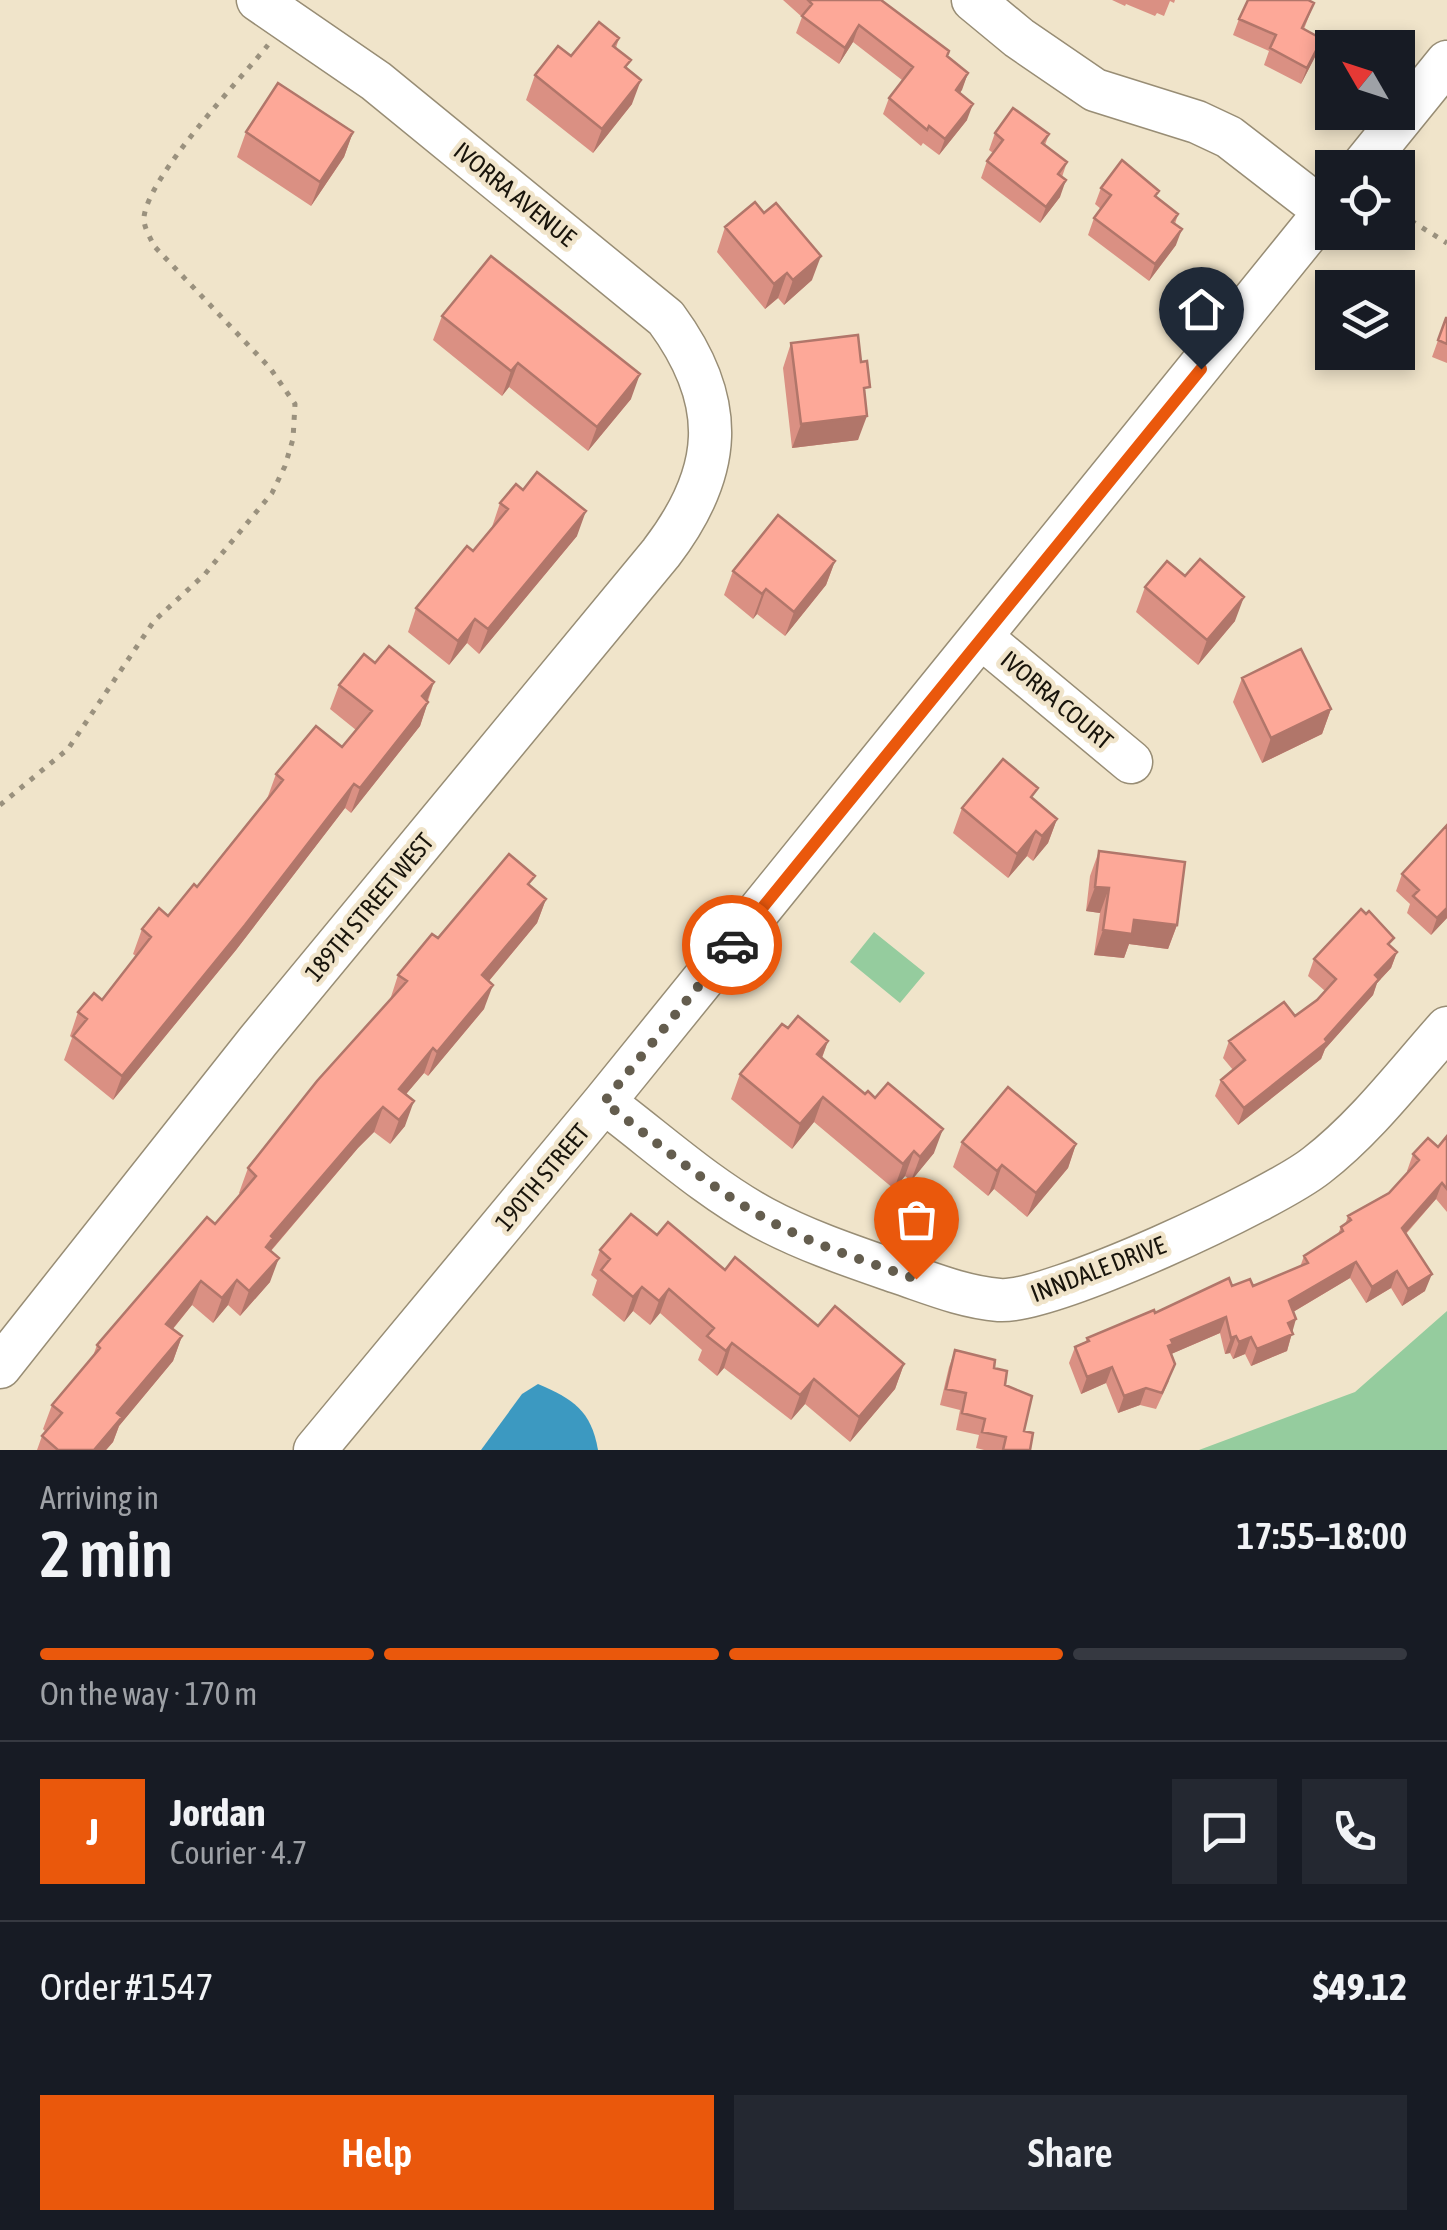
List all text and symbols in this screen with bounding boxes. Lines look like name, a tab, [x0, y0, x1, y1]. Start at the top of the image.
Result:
north arrow	[1315, 30, 1415, 130]
map controls	[1315, 30, 1415, 370]
street label: IVORRA AVENUE	[449, 136, 582, 252]
button: locate	[1315, 150, 1415, 250]
pin	[1159, 267, 1244, 370]
button: layers	[1315, 270, 1415, 370]
icon: home	[1174, 282, 1229, 337]
street label: IVORRA COURT	[995, 645, 1119, 755]
street label: 189TH STREET WEST	[299, 827, 439, 987]
courier	[682, 895, 782, 995]
icon: car	[705, 918, 760, 973]
street label: 190TH STREET	[489, 1118, 595, 1236]
pin	[874, 1177, 959, 1280]
icon: bag	[889, 1192, 944, 1247]
street label: INNDALE DRIVE	[1027, 1230, 1169, 1307]
text: Arriving in	[40, 1479, 159, 1516]
text: 17:55–18:00	[1237, 1514, 1407, 1557]
text: 2 min	[40, 1516, 173, 1591]
text: On the way · 170 m	[40, 1675, 257, 1712]
button: chat	[1172, 1779, 1277, 1884]
button: phone	[1302, 1779, 1407, 1884]
text: Jordan	[170, 1791, 265, 1834]
text: J	[86, 1810, 99, 1853]
text: Courier · 4.7	[170, 1834, 307, 1871]
text: Order #1547	[40, 1965, 213, 2008]
text: $49.12	[1313, 1965, 1407, 2008]
button: Help	[40, 2095, 714, 2210]
button: Share	[734, 2095, 1407, 2210]

